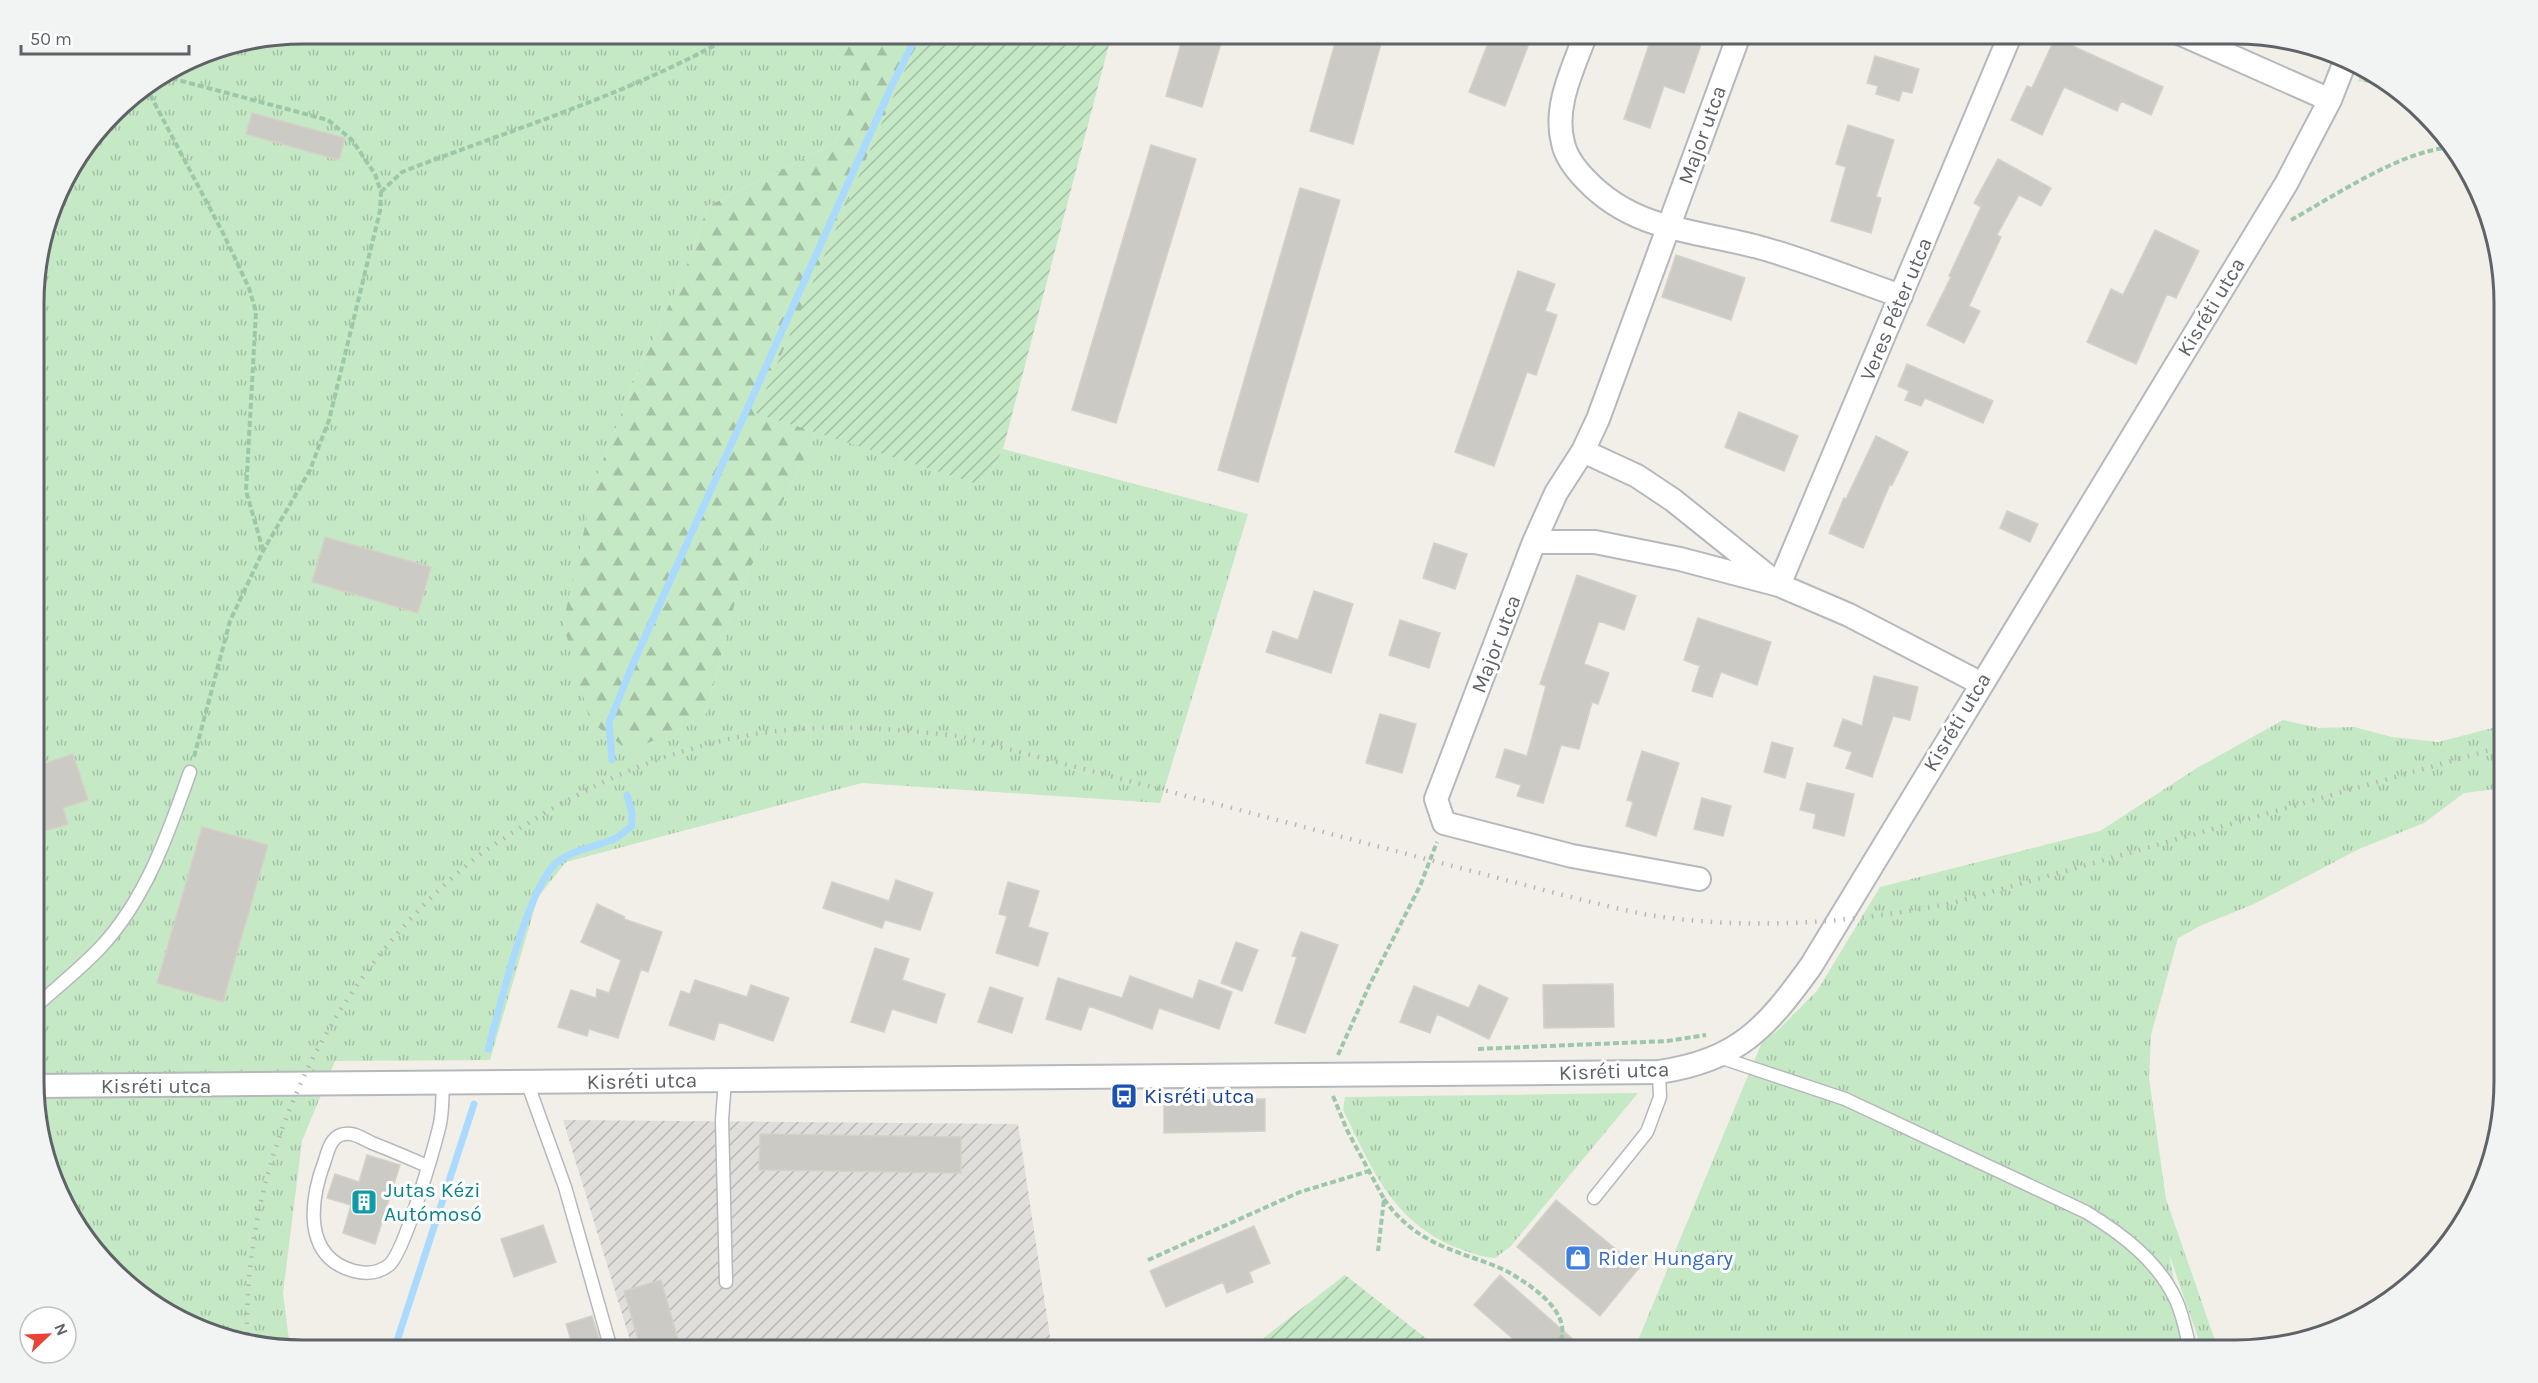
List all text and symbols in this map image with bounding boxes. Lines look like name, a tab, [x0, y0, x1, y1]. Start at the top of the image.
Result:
scale bar	[21, 18, 189, 56]
text: 50 m	[30, 28, 72, 50]
street label: Major utca	[1673, 83, 1731, 187]
street label: Veres Péter utca	[1855, 234, 1937, 384]
street label: Kisréti utca	[2172, 253, 2250, 361]
street label: Major utca	[1466, 592, 1526, 696]
street label: Kisréti utca	[1918, 668, 1996, 776]
street label: Kisréti utca	[1558, 1057, 1670, 1085]
street label: Kisréti utca	[587, 1068, 697, 1094]
street label: Kisréti utca	[101, 1074, 211, 1098]
bus stop icon: Kisréti utca	[1109, 1081, 1139, 1111]
place label: Kisréti utca	[1144, 1084, 1255, 1108]
place label: Jutas Kézi Autómosó	[384, 1178, 482, 1226]
building icon: Jutas Kézi Autómosó	[349, 1187, 379, 1217]
shop icon: Rider Hungary	[1563, 1243, 1593, 1273]
place label: Rider Hungary	[1598, 1246, 1733, 1270]
north arrow	[18, 1305, 78, 1365]
text: N	[50, 1320, 72, 1338]

